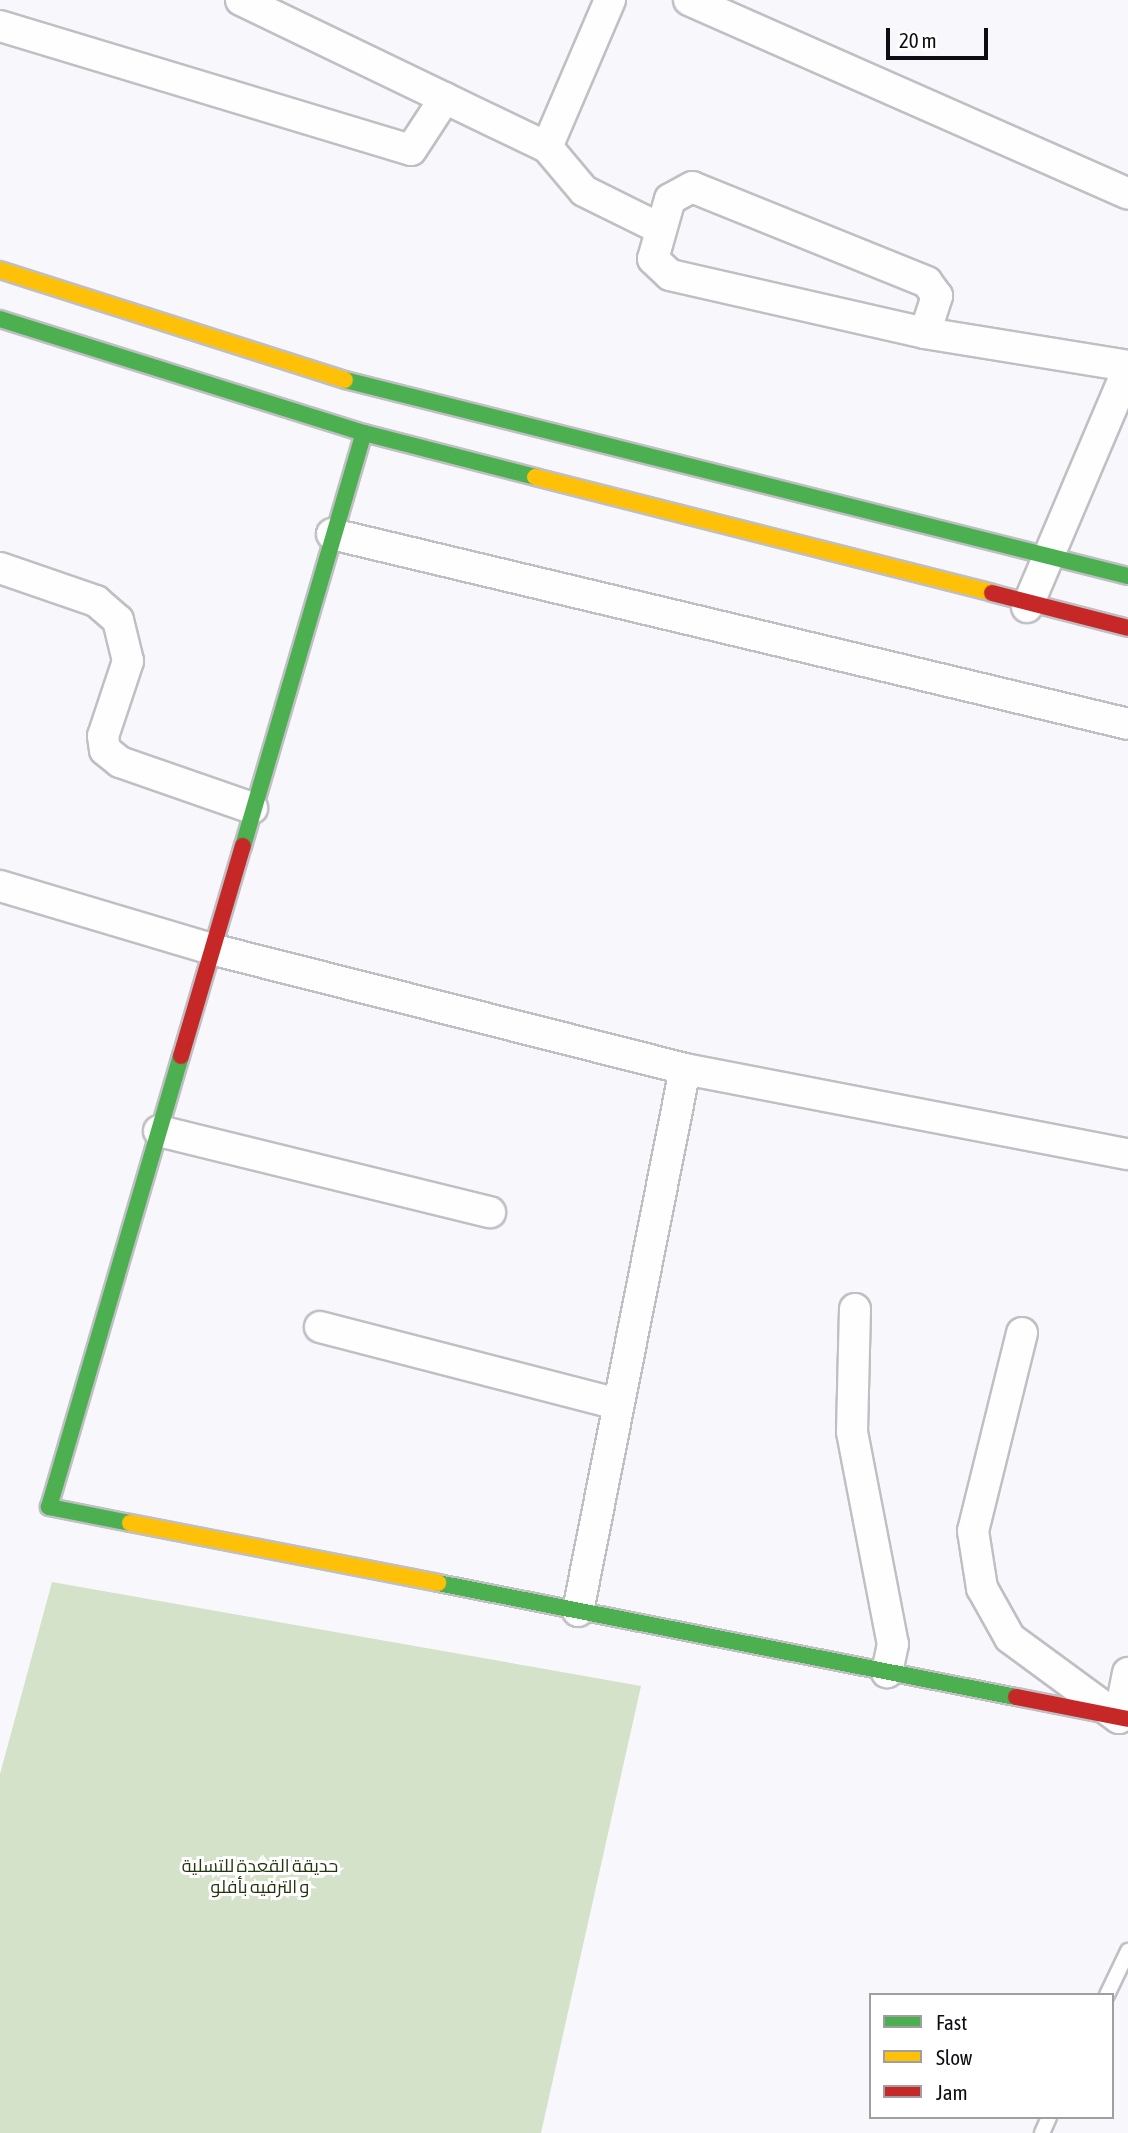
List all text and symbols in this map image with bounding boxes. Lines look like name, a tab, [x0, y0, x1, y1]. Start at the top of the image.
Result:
scale bar	[890, 14, 992, 58]
text: 20 m	[899, 28, 937, 52]
park label: حديقة القعدة للتسلية و الترفيه بأفلو	[182, 1856, 338, 1898]
legend	[869, 1993, 1114, 2119]
text: Fast	[936, 2010, 967, 2034]
text: Slow	[936, 2045, 972, 2069]
text: Jam	[936, 2080, 968, 2104]

